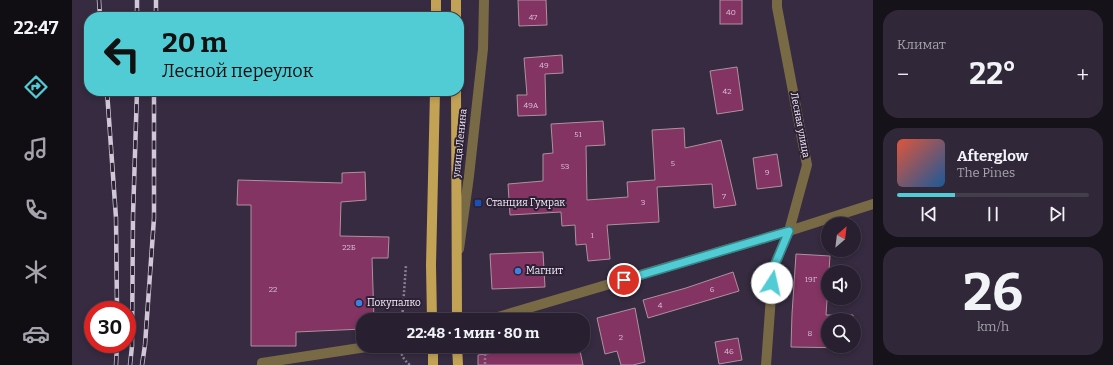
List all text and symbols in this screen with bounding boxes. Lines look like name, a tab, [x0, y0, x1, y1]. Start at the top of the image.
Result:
house number: 40	[726, 8, 736, 17]
house number: 47	[529, 13, 537, 22]
text: 22:47	[14, 17, 58, 39]
text: 20 m	[162, 26, 227, 59]
icon: left	[96, 28, 148, 80]
text: Климат	[897, 37, 946, 52]
text: 22°	[969, 56, 1016, 92]
text: Лесной переулок	[162, 60, 313, 82]
house number: 49	[539, 61, 549, 70]
text: −	[897, 61, 909, 88]
text: +	[1076, 61, 1089, 88]
icon: directions	[22, 73, 50, 101]
house number: 42	[722, 87, 732, 96]
street label: Лесная улица	[788, 91, 812, 159]
house number: 49А	[523, 101, 539, 110]
street label: улица Ленина	[450, 107, 470, 179]
house number: 51	[574, 130, 582, 139]
icon: music	[22, 135, 50, 163]
text: Afterglow	[957, 147, 1028, 165]
house number: 5	[671, 159, 675, 168]
house number: 53	[561, 162, 570, 171]
text: The Pines	[957, 165, 1015, 180]
house number: 9	[765, 168, 770, 177]
house number: 7	[722, 192, 726, 201]
icon: phone	[22, 196, 50, 224]
place label: Станция Гумрак	[486, 197, 565, 209]
marker: Станция Гумрак	[473, 198, 483, 208]
house number: 3	[641, 198, 646, 207]
icon: previous	[918, 203, 940, 225]
icon: pause	[982, 203, 1004, 225]
icon: next	[1046, 203, 1068, 225]
north arrow	[821, 217, 861, 257]
map controls	[821, 217, 861, 353]
house number: 1	[590, 231, 594, 240]
house number: 22Б	[342, 243, 356, 252]
icon: climate	[22, 258, 50, 286]
text: 26	[963, 261, 1023, 324]
position arrow	[751, 262, 793, 304]
pin	[607, 263, 641, 297]
place label: Магнит	[526, 265, 563, 277]
button: sound	[821, 265, 861, 305]
marker: Магнит	[513, 266, 523, 276]
icon: arrive	[613, 269, 635, 291]
house number: 19Г	[805, 275, 818, 284]
house number: 22	[269, 285, 277, 294]
house number: 6	[710, 285, 715, 294]
place label: Покупалко	[367, 297, 421, 309]
marker: Покупалко	[354, 298, 364, 308]
speed limit sign: 30	[84, 301, 136, 353]
house number: 4	[658, 301, 663, 310]
button: search	[821, 313, 861, 353]
text: km/h	[977, 319, 1009, 334]
icon: car	[22, 320, 50, 348]
text: 22:48 · 1 мин · 80 m	[407, 324, 539, 342]
house number: 8	[808, 329, 813, 338]
house number: 2	[619, 333, 623, 342]
house number: 46	[724, 347, 734, 356]

